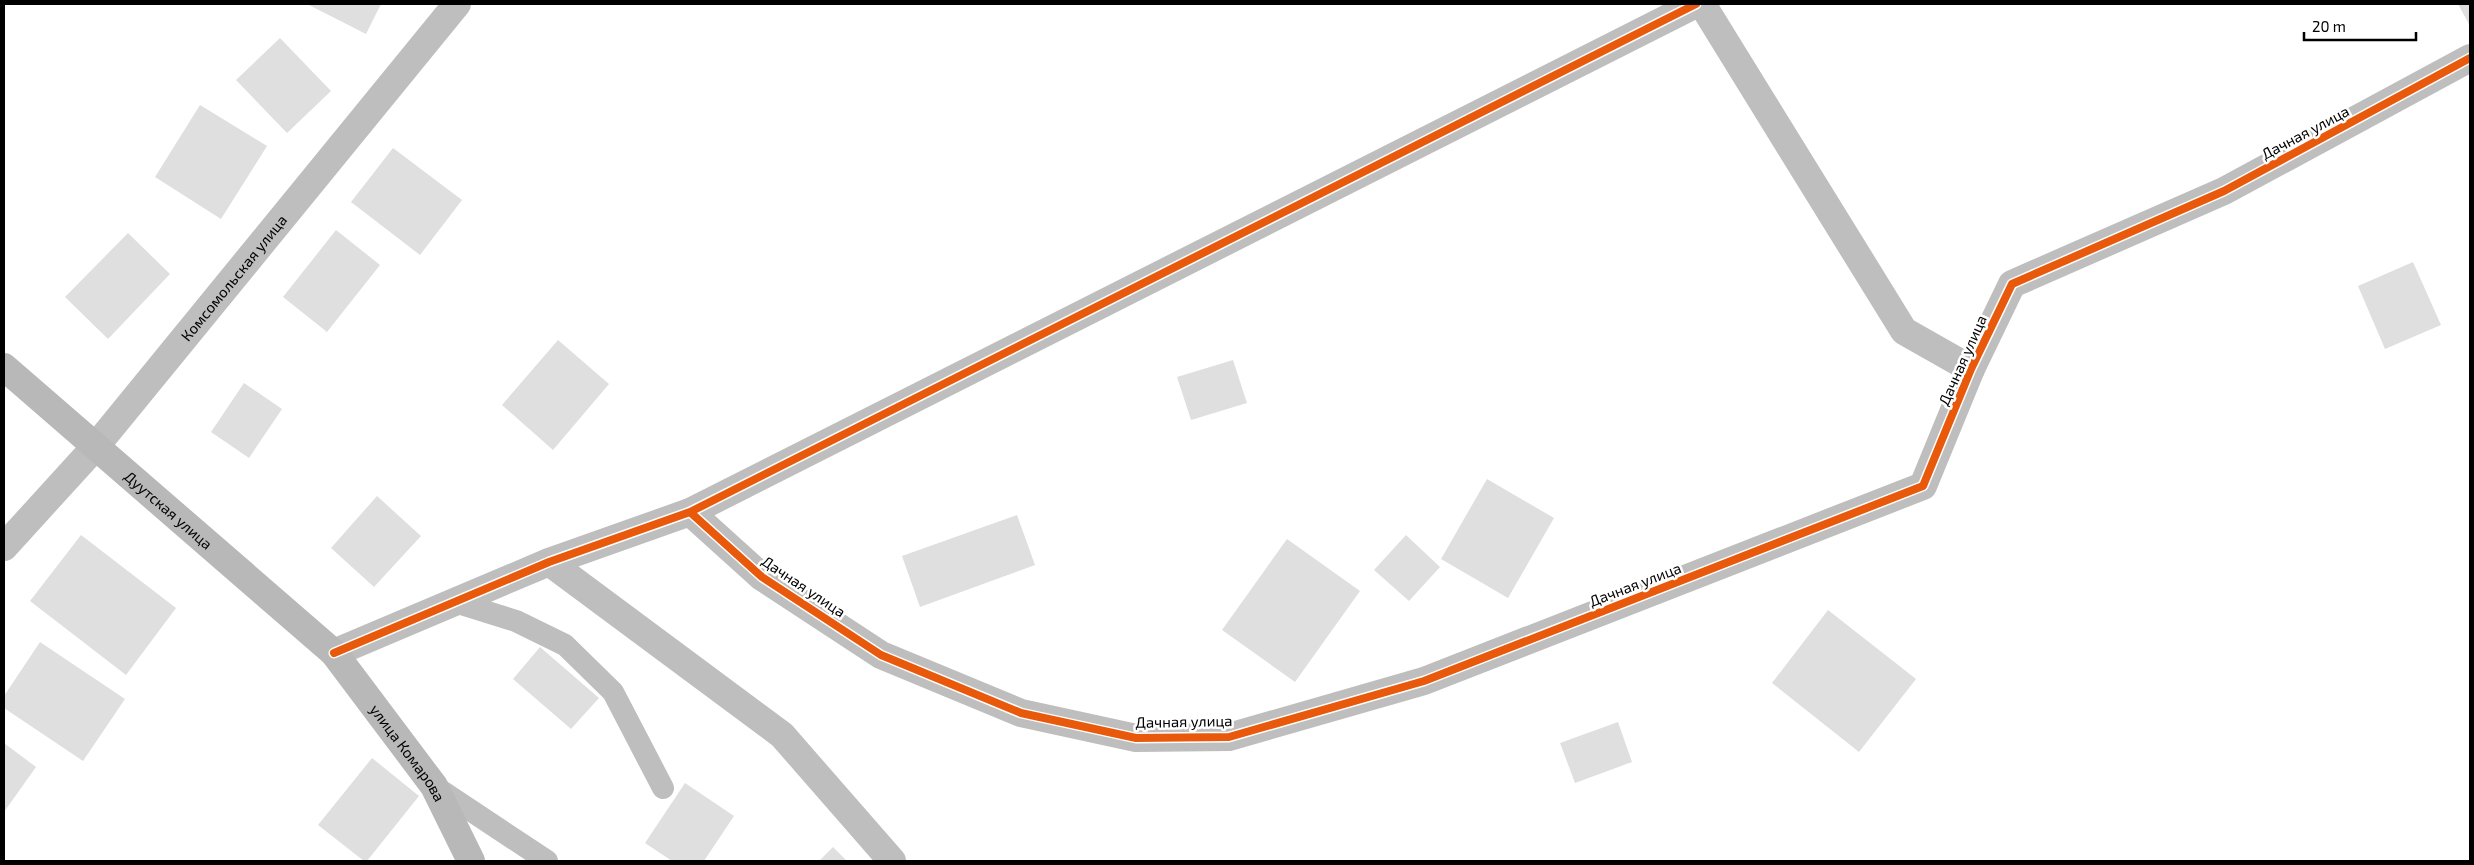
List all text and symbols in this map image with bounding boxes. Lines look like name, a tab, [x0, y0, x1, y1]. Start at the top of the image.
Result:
scale bar	[2304, 10, 2416, 42]
text: 20 m	[2312, 17, 2346, 35]
street label: Дачная улица	[2258, 101, 2353, 164]
street label: Комсомольская улица	[177, 211, 290, 344]
street label: Дачная улица	[1934, 312, 1991, 408]
street label: Дуутская улица	[121, 467, 216, 553]
street label: Дачная улица	[758, 551, 849, 621]
street label: Дачная улица	[1586, 558, 1684, 611]
street label: улица Комарова	[366, 701, 449, 804]
street label: Дачная улица	[1135, 711, 1233, 732]

